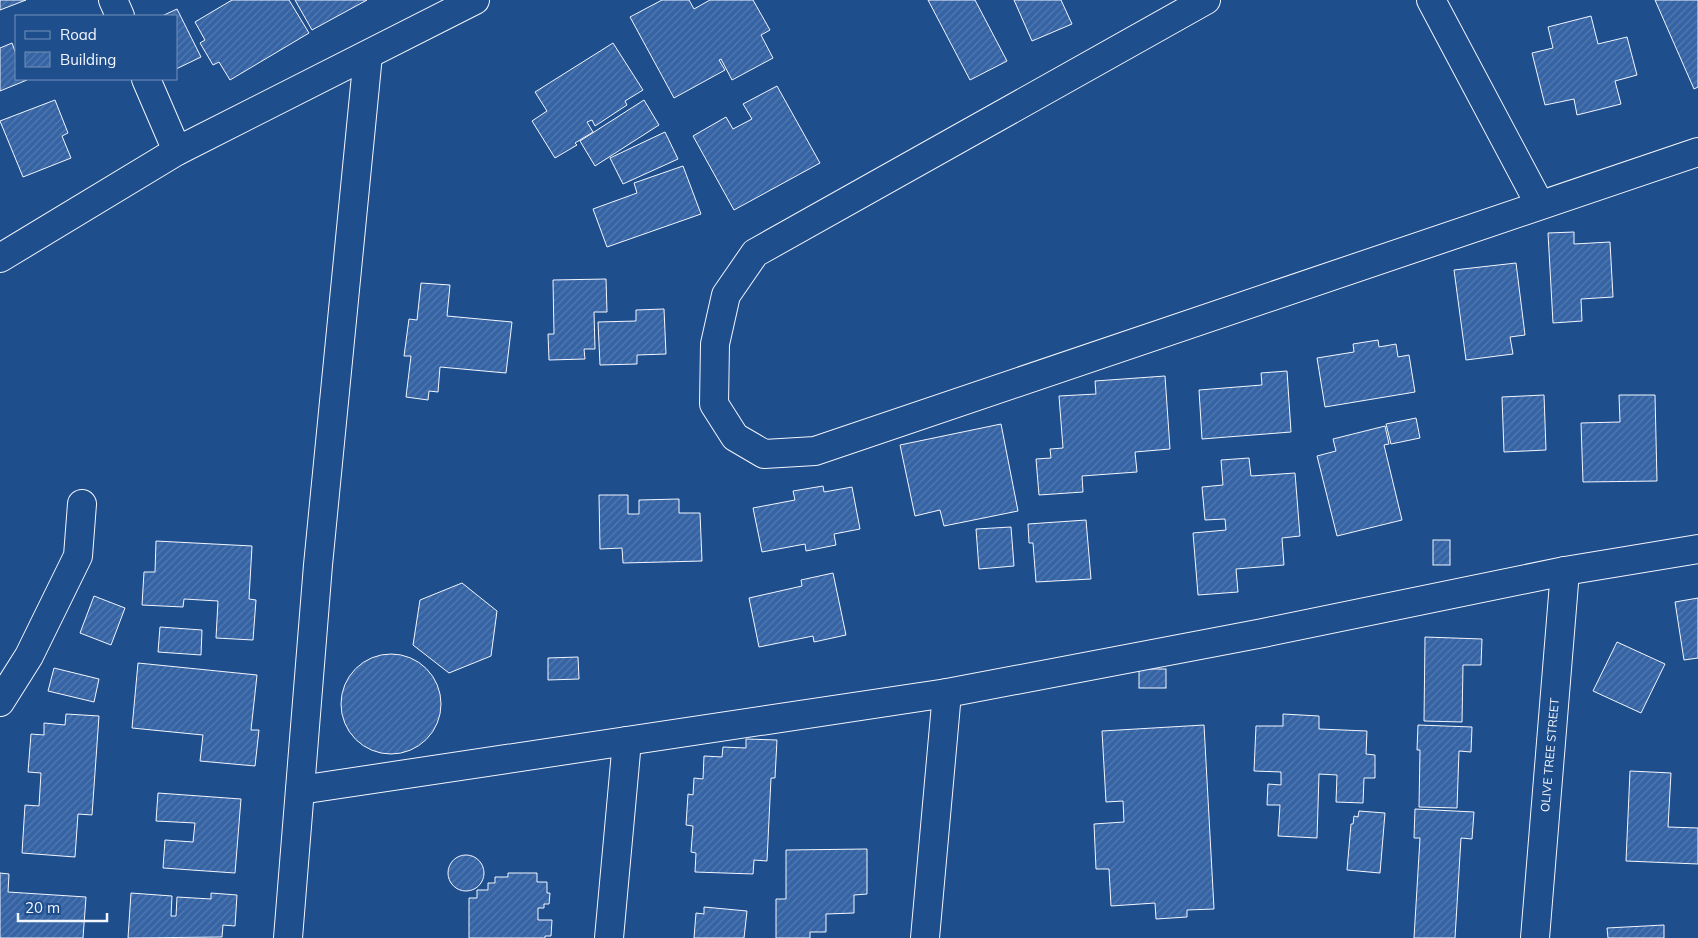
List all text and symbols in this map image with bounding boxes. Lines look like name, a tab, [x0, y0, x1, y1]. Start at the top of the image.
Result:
legend	[15, 15, 178, 80]
text: Road	[60, 25, 97, 44]
text: Building	[60, 50, 116, 69]
street label: OLIVE TREE STREET	[1537, 697, 1562, 813]
scale bar	[18, 890, 106, 922]
text: 20 m	[25, 898, 60, 917]

